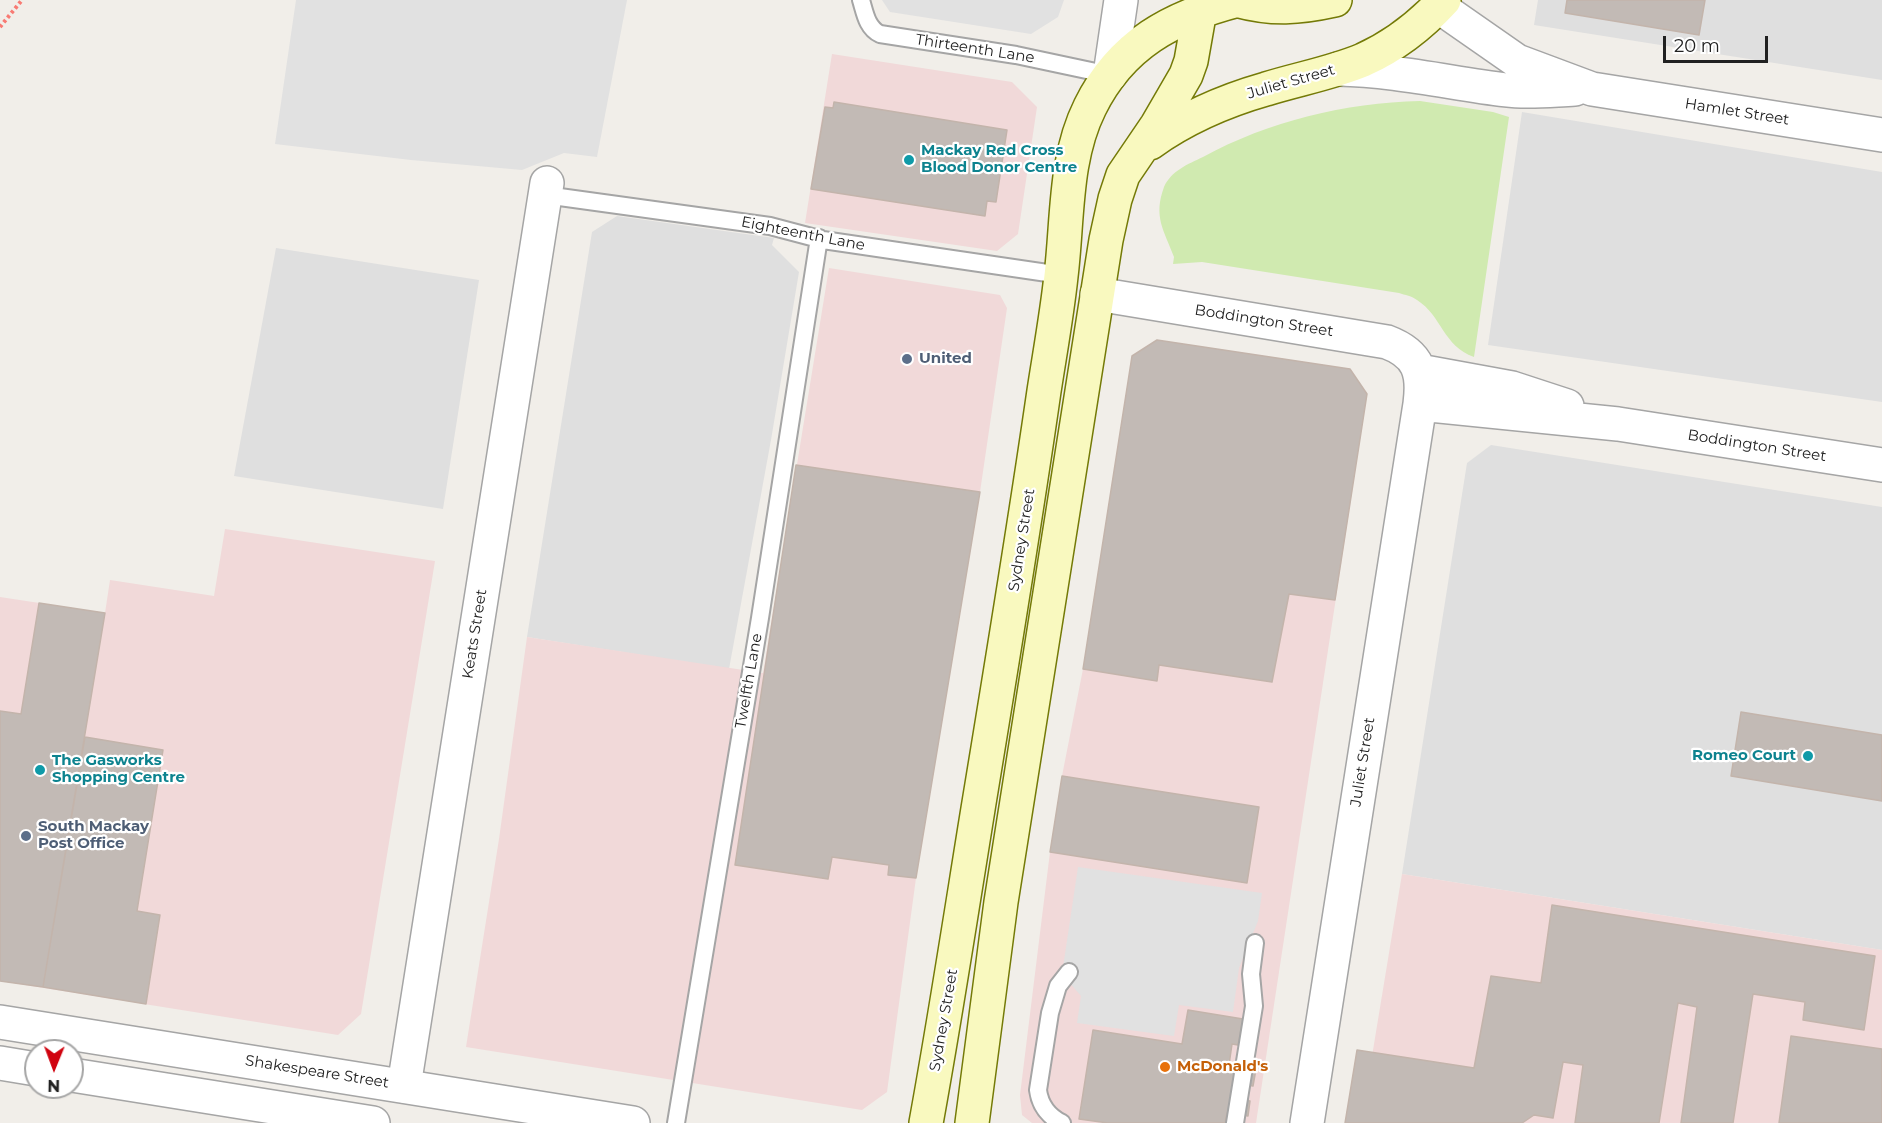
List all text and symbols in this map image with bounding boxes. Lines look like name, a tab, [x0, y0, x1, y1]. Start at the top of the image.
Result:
scale bar	[1666, 24, 1771, 62]
street label: Thirteenth Lane	[914, 31, 1036, 67]
text: 20 m	[1674, 35, 1720, 57]
street label: Juliet Street	[1245, 61, 1337, 103]
street label: Hamlet Street	[1684, 95, 1790, 129]
place label: Mackay Red Cross Blood Donor Centre	[921, 142, 1077, 177]
marker: Mackay Red Cross Blood Donor Centre	[902, 153, 916, 167]
street label: Eighteenth Lane	[740, 213, 866, 255]
street label: Boddington Street	[1193, 301, 1335, 341]
place label: United	[919, 350, 972, 368]
marker: United	[900, 352, 914, 366]
street label: Boddington Street	[1686, 426, 1828, 466]
street label: Sydney Street	[1005, 487, 1039, 593]
street label: Keats Street	[459, 588, 491, 680]
street label: Twelfth Lane	[732, 632, 766, 730]
street label: Juliet Street	[1347, 716, 1379, 808]
place label: Romeo Court	[1692, 747, 1796, 765]
marker: Romeo Court	[1801, 749, 1815, 763]
place label: The Gasworks Shopping Centre	[52, 752, 185, 787]
marker: The Gasworks Shopping Centre	[33, 763, 47, 777]
place label: South Mackay Post Office	[38, 818, 149, 853]
marker: South Mackay Post Office	[19, 829, 33, 843]
street label: Sydney Street	[926, 967, 962, 1073]
north arrow	[24, 1039, 84, 1099]
street label: Shakespeare Street	[244, 1052, 390, 1092]
place label: McDonald's	[1177, 1058, 1268, 1076]
marker: McDonald's	[1158, 1060, 1172, 1074]
text: N	[47, 1076, 60, 1095]

